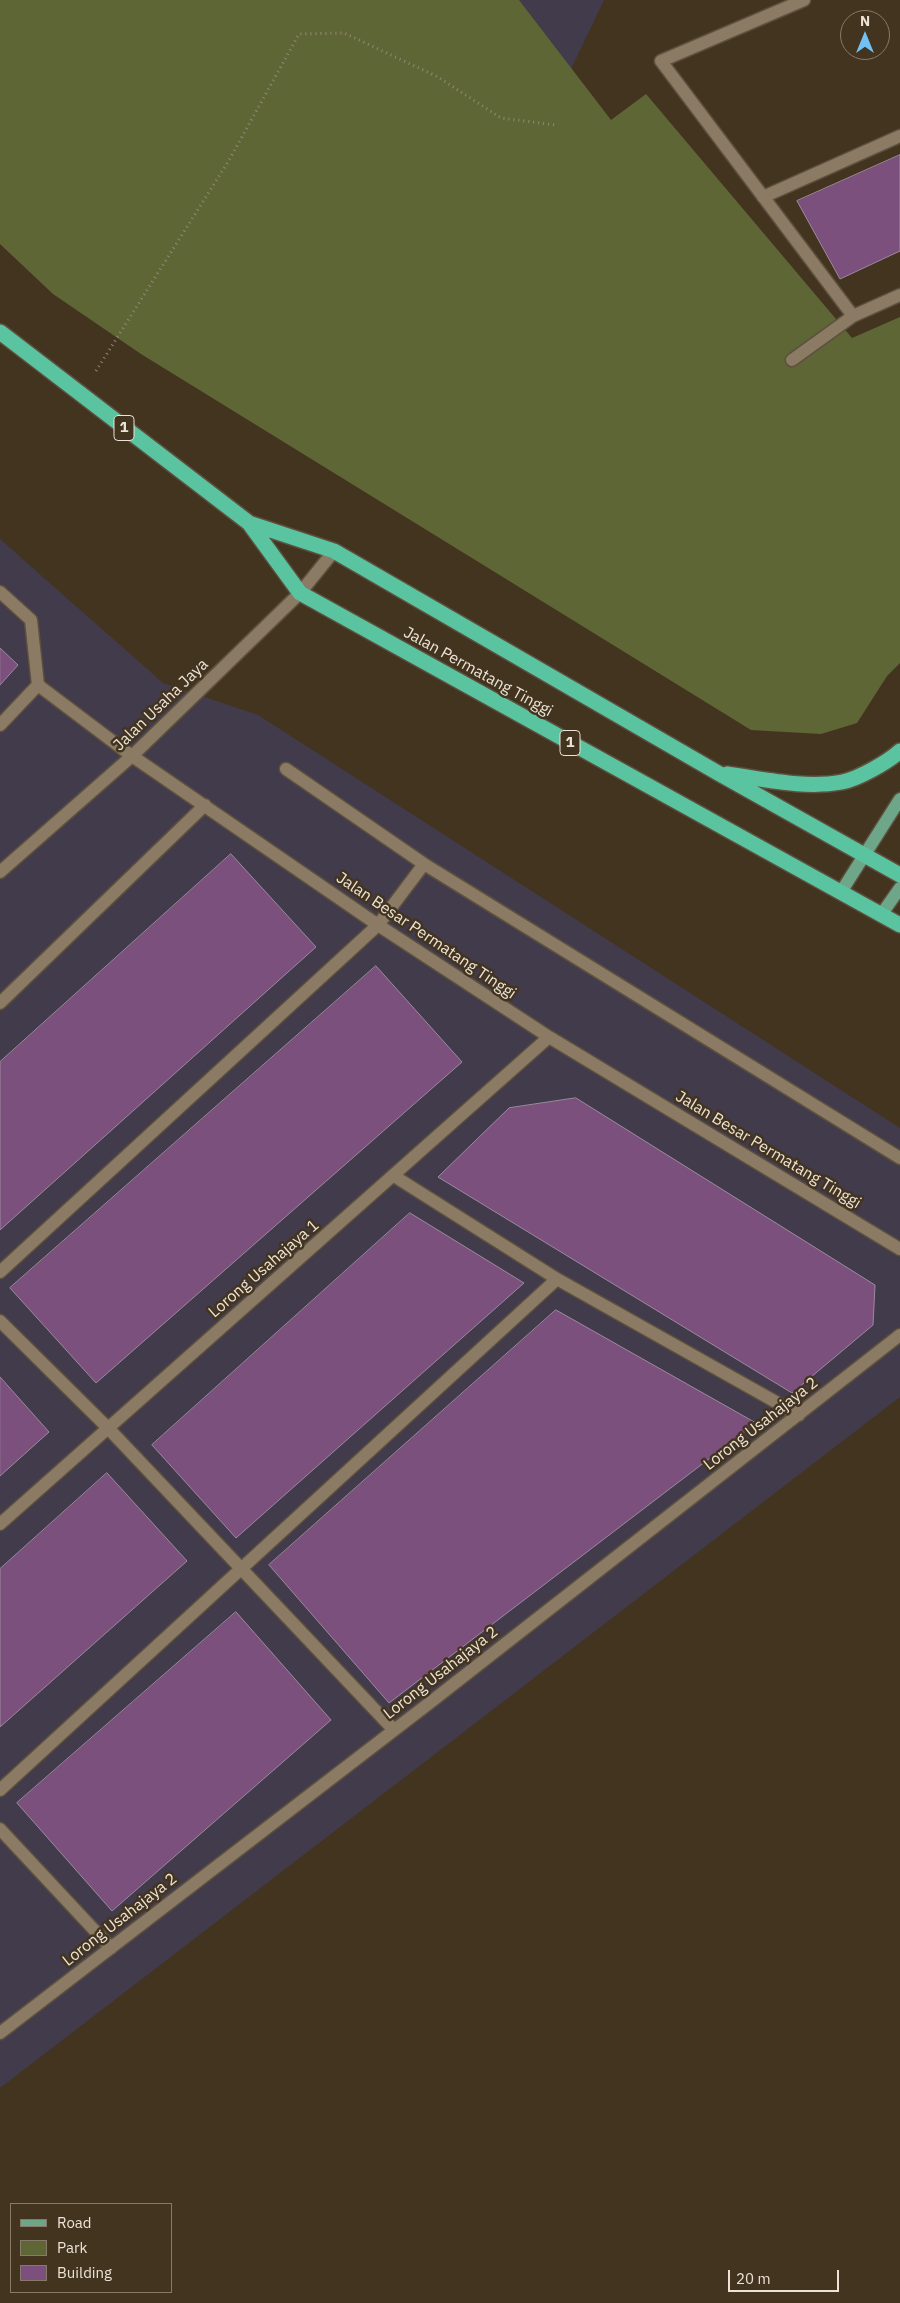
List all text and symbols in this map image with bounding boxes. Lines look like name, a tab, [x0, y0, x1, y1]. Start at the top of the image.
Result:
north arrow	[840, 10, 890, 60]
text: N	[860, 12, 870, 30]
road number: 1	[114, 416, 134, 440]
street label: Jalan Permatang Tinggi	[400, 623, 556, 721]
street label: Jalan Usaha Jaya	[110, 655, 212, 755]
road number: 1	[560, 730, 580, 756]
street label: Jalan Besar Permatang Tinggi	[332, 869, 520, 1003]
street label: Jalan Besar Permatang Tinggi	[672, 1087, 864, 1213]
street label: Lorong Usahajaya 1	[205, 1216, 323, 1322]
street label: Lorong Usahajaya 2	[700, 1373, 822, 1475]
street label: Lorong Usahajaya 2	[380, 1622, 502, 1724]
street label: Lorong Usahajaya 2	[59, 1869, 181, 1971]
legend	[10, 2203, 172, 2293]
text: Road	[57, 2213, 92, 2232]
text: Park	[57, 2238, 87, 2257]
scale bar	[730, 2260, 841, 2292]
text: Building	[57, 2263, 112, 2282]
text: 20 m	[736, 2269, 771, 2288]

